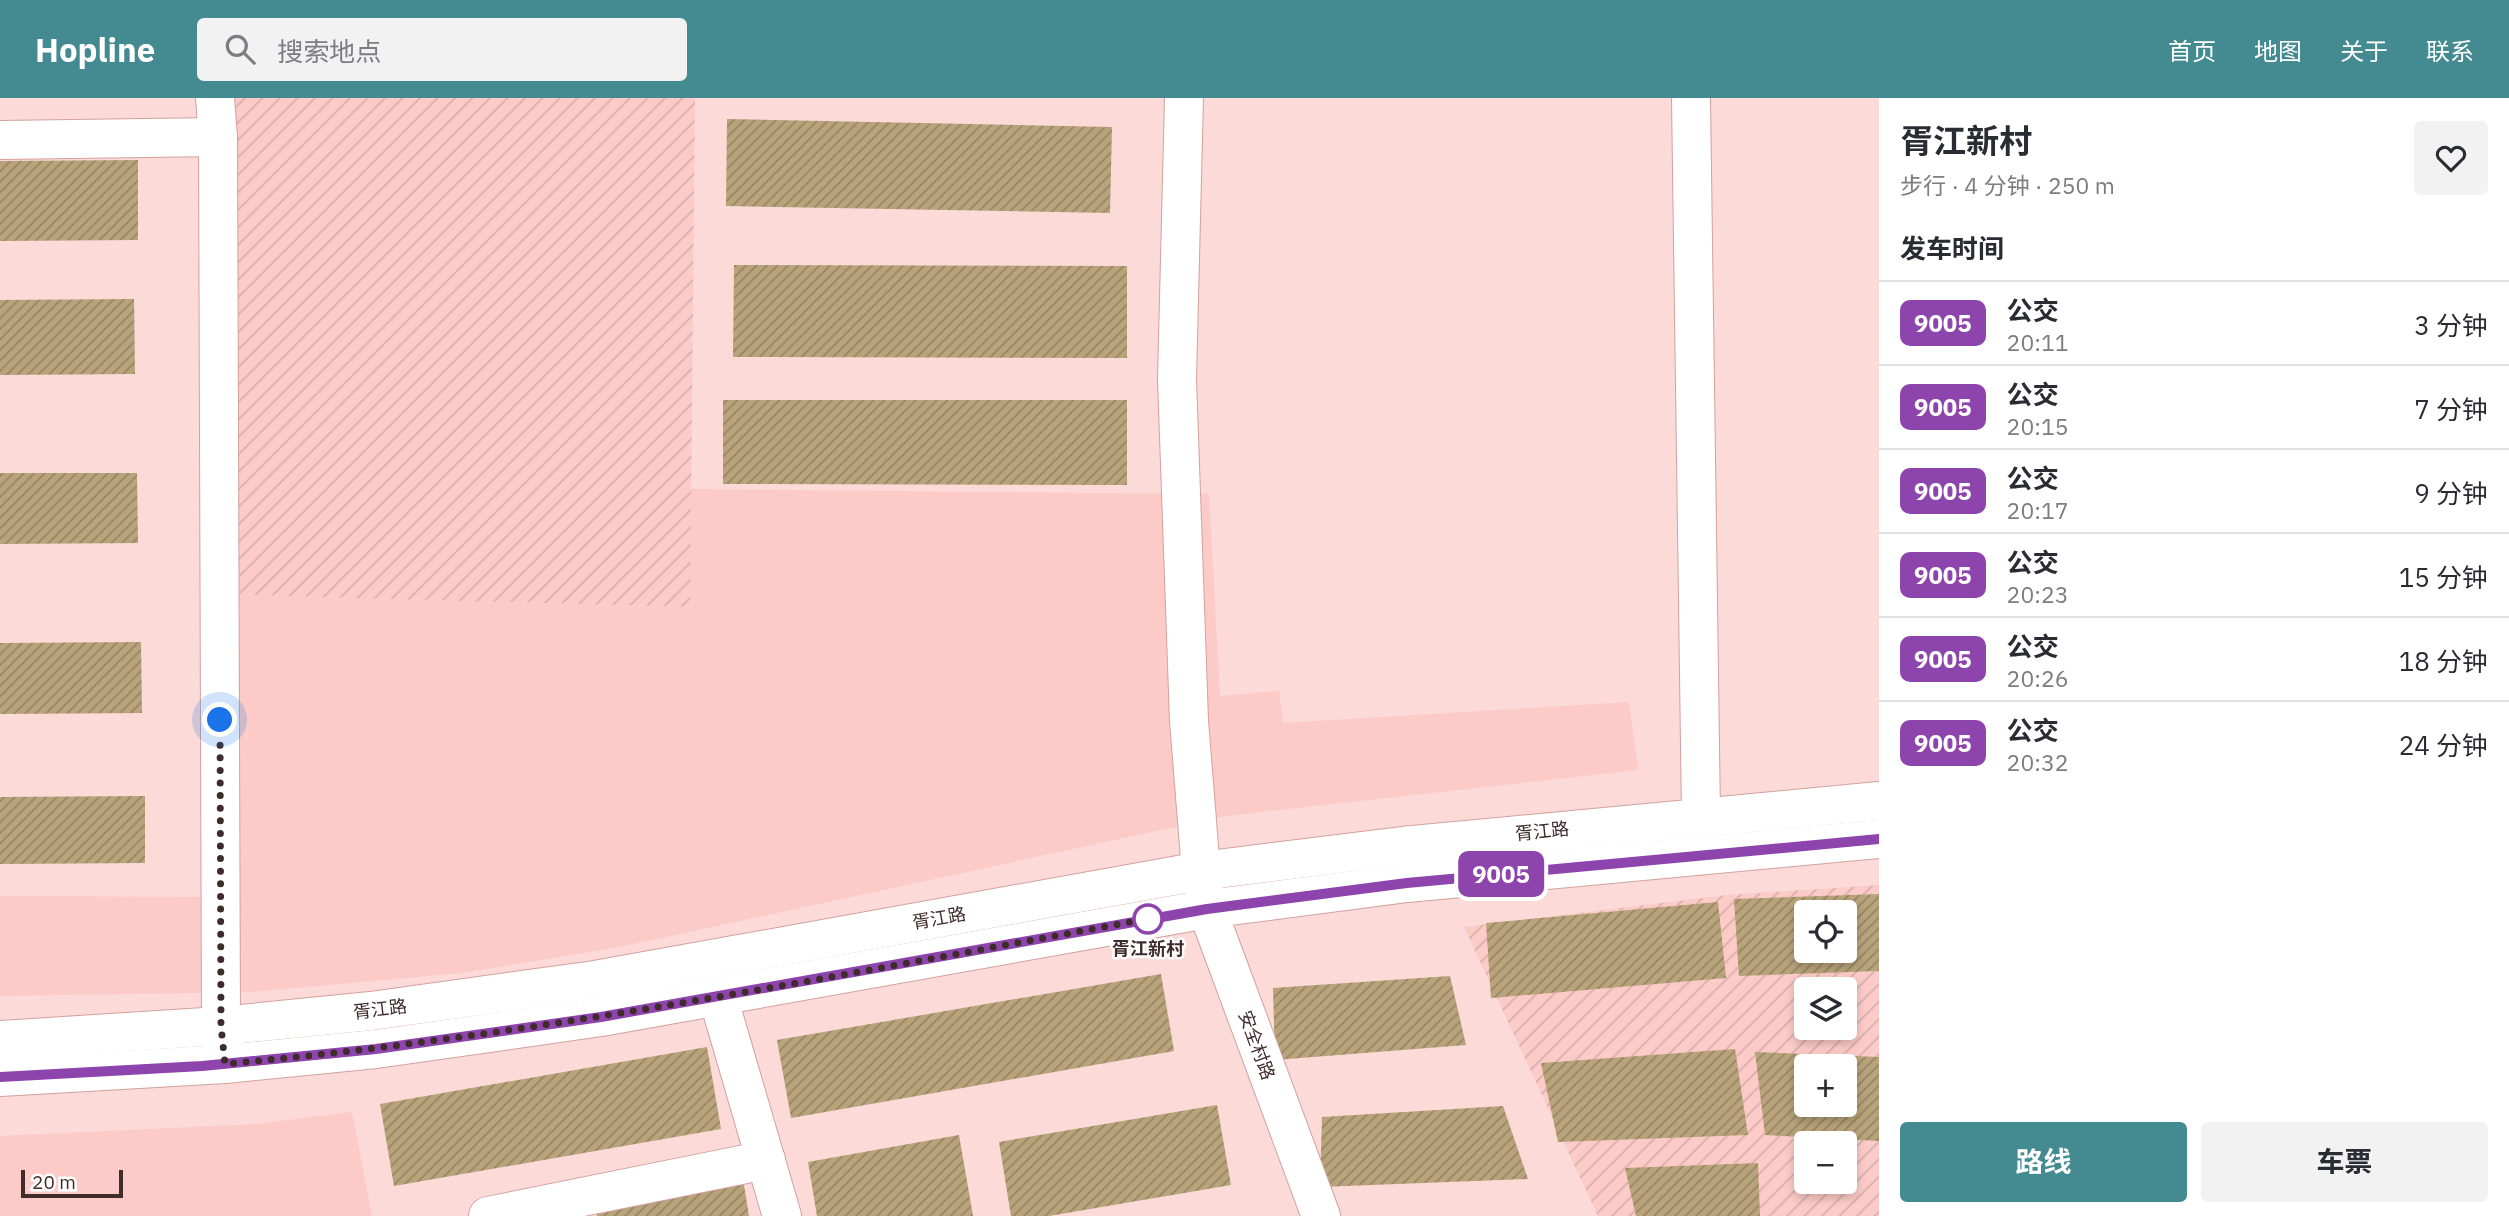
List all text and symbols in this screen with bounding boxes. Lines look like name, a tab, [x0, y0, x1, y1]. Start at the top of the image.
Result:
search box	[197, 18, 687, 81]
text: Hopline	[35, 28, 155, 71]
icon: search	[221, 30, 259, 68]
text: 搜索地点	[277, 34, 381, 68]
text: 首页	[2168, 35, 2216, 67]
text: 地图	[2254, 35, 2302, 67]
text: 关于	[2340, 35, 2388, 67]
text: 联系	[2426, 35, 2474, 67]
text: 胥江新村	[1900, 119, 2032, 162]
button: heart	[2414, 121, 2488, 195]
text: 步行 · 4 分钟 · 250 m	[1900, 170, 2115, 200]
text: 发车时间	[1900, 231, 2004, 265]
text: 公交	[2007, 293, 2059, 327]
text: 9005	[1914, 307, 1972, 339]
text: 3 分钟	[2414, 308, 2488, 342]
text: 20:11	[2007, 327, 2069, 357]
text: 公交	[2007, 377, 2059, 411]
text: 9005	[1914, 391, 1972, 423]
text: 7 分钟	[2414, 392, 2488, 426]
text: 20:15	[2007, 411, 2069, 441]
text: 公交	[2007, 461, 2059, 495]
text: 9005	[1914, 475, 1972, 507]
text: 9 分钟	[2414, 476, 2488, 510]
text: 20:17	[2007, 495, 2069, 525]
text: 公交	[2007, 545, 2059, 579]
text: 9005	[1914, 559, 1972, 591]
text: 15 分钟	[2399, 560, 2488, 594]
text: 20:23	[2007, 579, 2069, 609]
text: 公交	[2007, 629, 2059, 663]
text: 9005	[1914, 643, 1972, 675]
text: 18 分钟	[2399, 644, 2488, 678]
text: 20:26	[2007, 663, 2069, 693]
your location	[202, 702, 237, 737]
text: 公交	[2007, 713, 2059, 747]
text: 9005	[1914, 727, 1972, 759]
text: 24 分钟	[2399, 728, 2488, 762]
text: 20:32	[2007, 747, 2069, 777]
street label: 胥江路	[1514, 817, 1570, 845]
line badge: 9005	[1452, 851, 1550, 897]
text: 9005	[1472, 858, 1530, 890]
map controls	[1794, 900, 1857, 1194]
button: locate	[1794, 900, 1857, 963]
street label: 胥江路	[910, 902, 968, 934]
marker: 胥江新村	[1133, 904, 1163, 934]
place label: 胥江新村	[1112, 937, 1184, 960]
button: layers	[1794, 977, 1857, 1040]
street label: 胥江路	[352, 994, 408, 1024]
street label: 安全村路	[1234, 1007, 1280, 1083]
button: +	[1794, 1054, 1857, 1117]
button: 路线	[1900, 1122, 2187, 1202]
button: 车票	[2201, 1122, 2488, 1202]
button: −	[1794, 1131, 1857, 1194]
scale bar	[21, 1167, 122, 1199]
text: 20 m	[32, 1170, 76, 1194]

